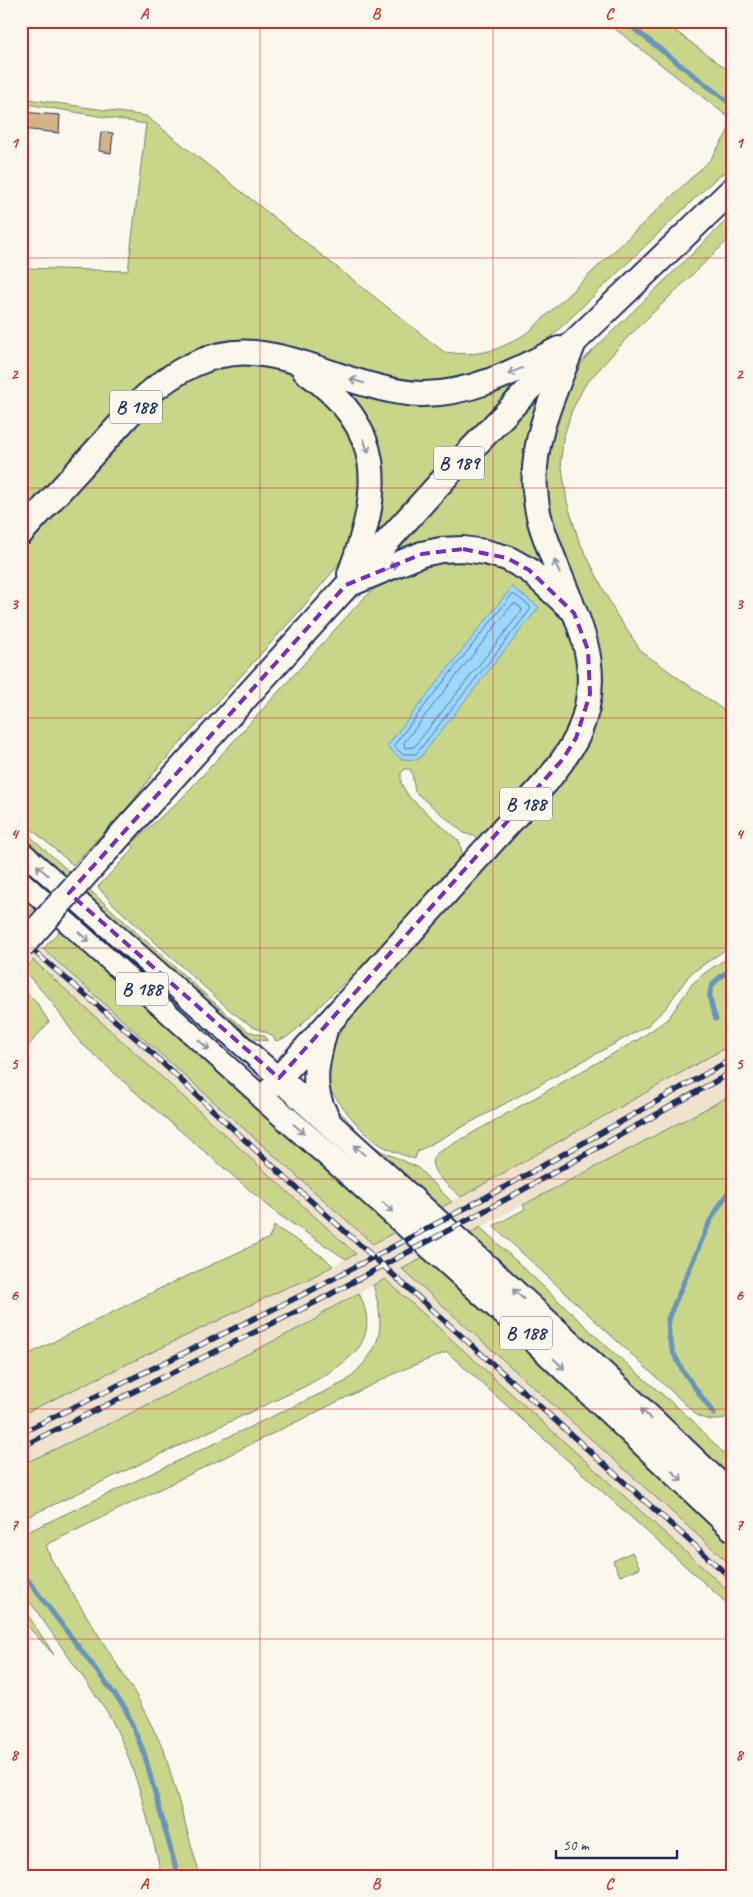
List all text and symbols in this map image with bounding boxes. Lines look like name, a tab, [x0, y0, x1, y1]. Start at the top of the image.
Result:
text: A	[140, 4, 150, 24]
text: B	[372, 4, 382, 24]
text: C	[605, 4, 615, 24]
text: 1	[10, 133, 19, 153]
text: 1	[735, 133, 744, 153]
text: 2	[10, 364, 19, 384]
text: 2	[735, 364, 744, 384]
one-way arrow	[508, 366, 523, 376]
one-way arrow	[350, 376, 366, 386]
road number: B 188	[110, 391, 162, 424]
one-way arrow	[362, 438, 372, 454]
road number: B 189	[434, 446, 484, 479]
one-way arrow	[552, 560, 561, 576]
one-way arrow	[383, 562, 398, 571]
text: 3	[10, 594, 19, 614]
text: 3	[735, 594, 744, 614]
road number: B 188	[500, 788, 552, 821]
text: 4	[10, 824, 19, 844]
text: 4	[735, 824, 744, 844]
one-way arrow	[36, 864, 49, 875]
one-way arrow	[77, 931, 90, 943]
road number: B 188	[116, 972, 168, 1006]
one-way arrow	[198, 1040, 211, 1051]
text: 5	[11, 1054, 20, 1074]
text: 5	[736, 1054, 745, 1074]
one-way arrow	[292, 1123, 305, 1135]
one-way arrow	[352, 1144, 365, 1156]
one-way arrow	[381, 1202, 394, 1213]
text: 6	[10, 1285, 19, 1305]
text: 6	[735, 1285, 744, 1305]
one-way arrow	[512, 1288, 525, 1300]
road number: B 188	[500, 1316, 552, 1350]
one-way arrow	[553, 1358, 566, 1370]
one-way arrow	[640, 1408, 653, 1420]
one-way arrow	[671, 1470, 683, 1482]
text: 7	[10, 1515, 19, 1535]
text: 7	[735, 1515, 744, 1535]
text: 8	[10, 1745, 19, 1765]
text: 8	[735, 1745, 744, 1765]
scale bar	[556, 1827, 677, 1859]
text: 50 m	[563, 1836, 590, 1855]
text: A	[140, 1874, 150, 1894]
text: B	[372, 1874, 382, 1894]
text: C	[605, 1874, 615, 1894]

